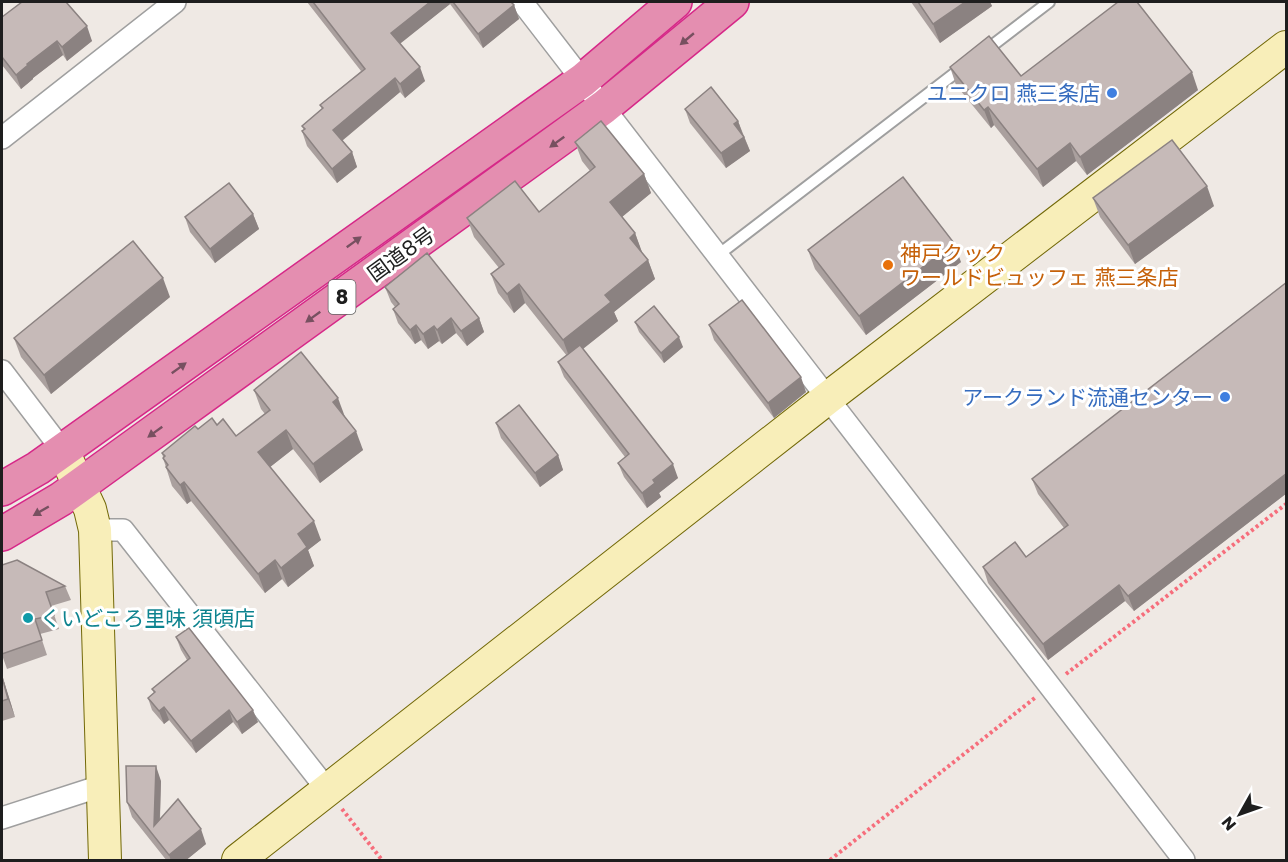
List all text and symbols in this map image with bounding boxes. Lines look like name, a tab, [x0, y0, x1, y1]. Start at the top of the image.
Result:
one-way arrow	[679, 32, 695, 45]
place label: ユニクロ 燕三条店	[926, 79, 1100, 108]
marker: ユニクロ 燕三条店	[1105, 86, 1119, 100]
one-way arrow	[549, 136, 565, 148]
street label: 国道8号	[362, 220, 440, 288]
one-way arrow	[347, 237, 362, 249]
place label: 神戸クック ワールドビュッフェ 燕三条店	[900, 239, 1179, 292]
marker: 神戸クック ワールドビュッフェ 燕三条店	[881, 258, 895, 272]
road number: 8	[328, 280, 356, 314]
one-way arrow	[306, 311, 322, 323]
one-way arrow	[170, 362, 186, 374]
place label: アークランド流通センター	[962, 383, 1213, 412]
marker: アークランド流通センター	[1218, 390, 1232, 404]
one-way arrow	[148, 425, 163, 437]
one-way arrow	[32, 506, 49, 516]
place label: くいどころ里味 須頃店	[40, 604, 255, 633]
marker: くいどころ里味 須頃店	[21, 611, 35, 625]
north arrow	[1210, 784, 1270, 844]
text: N	[1216, 811, 1242, 835]

